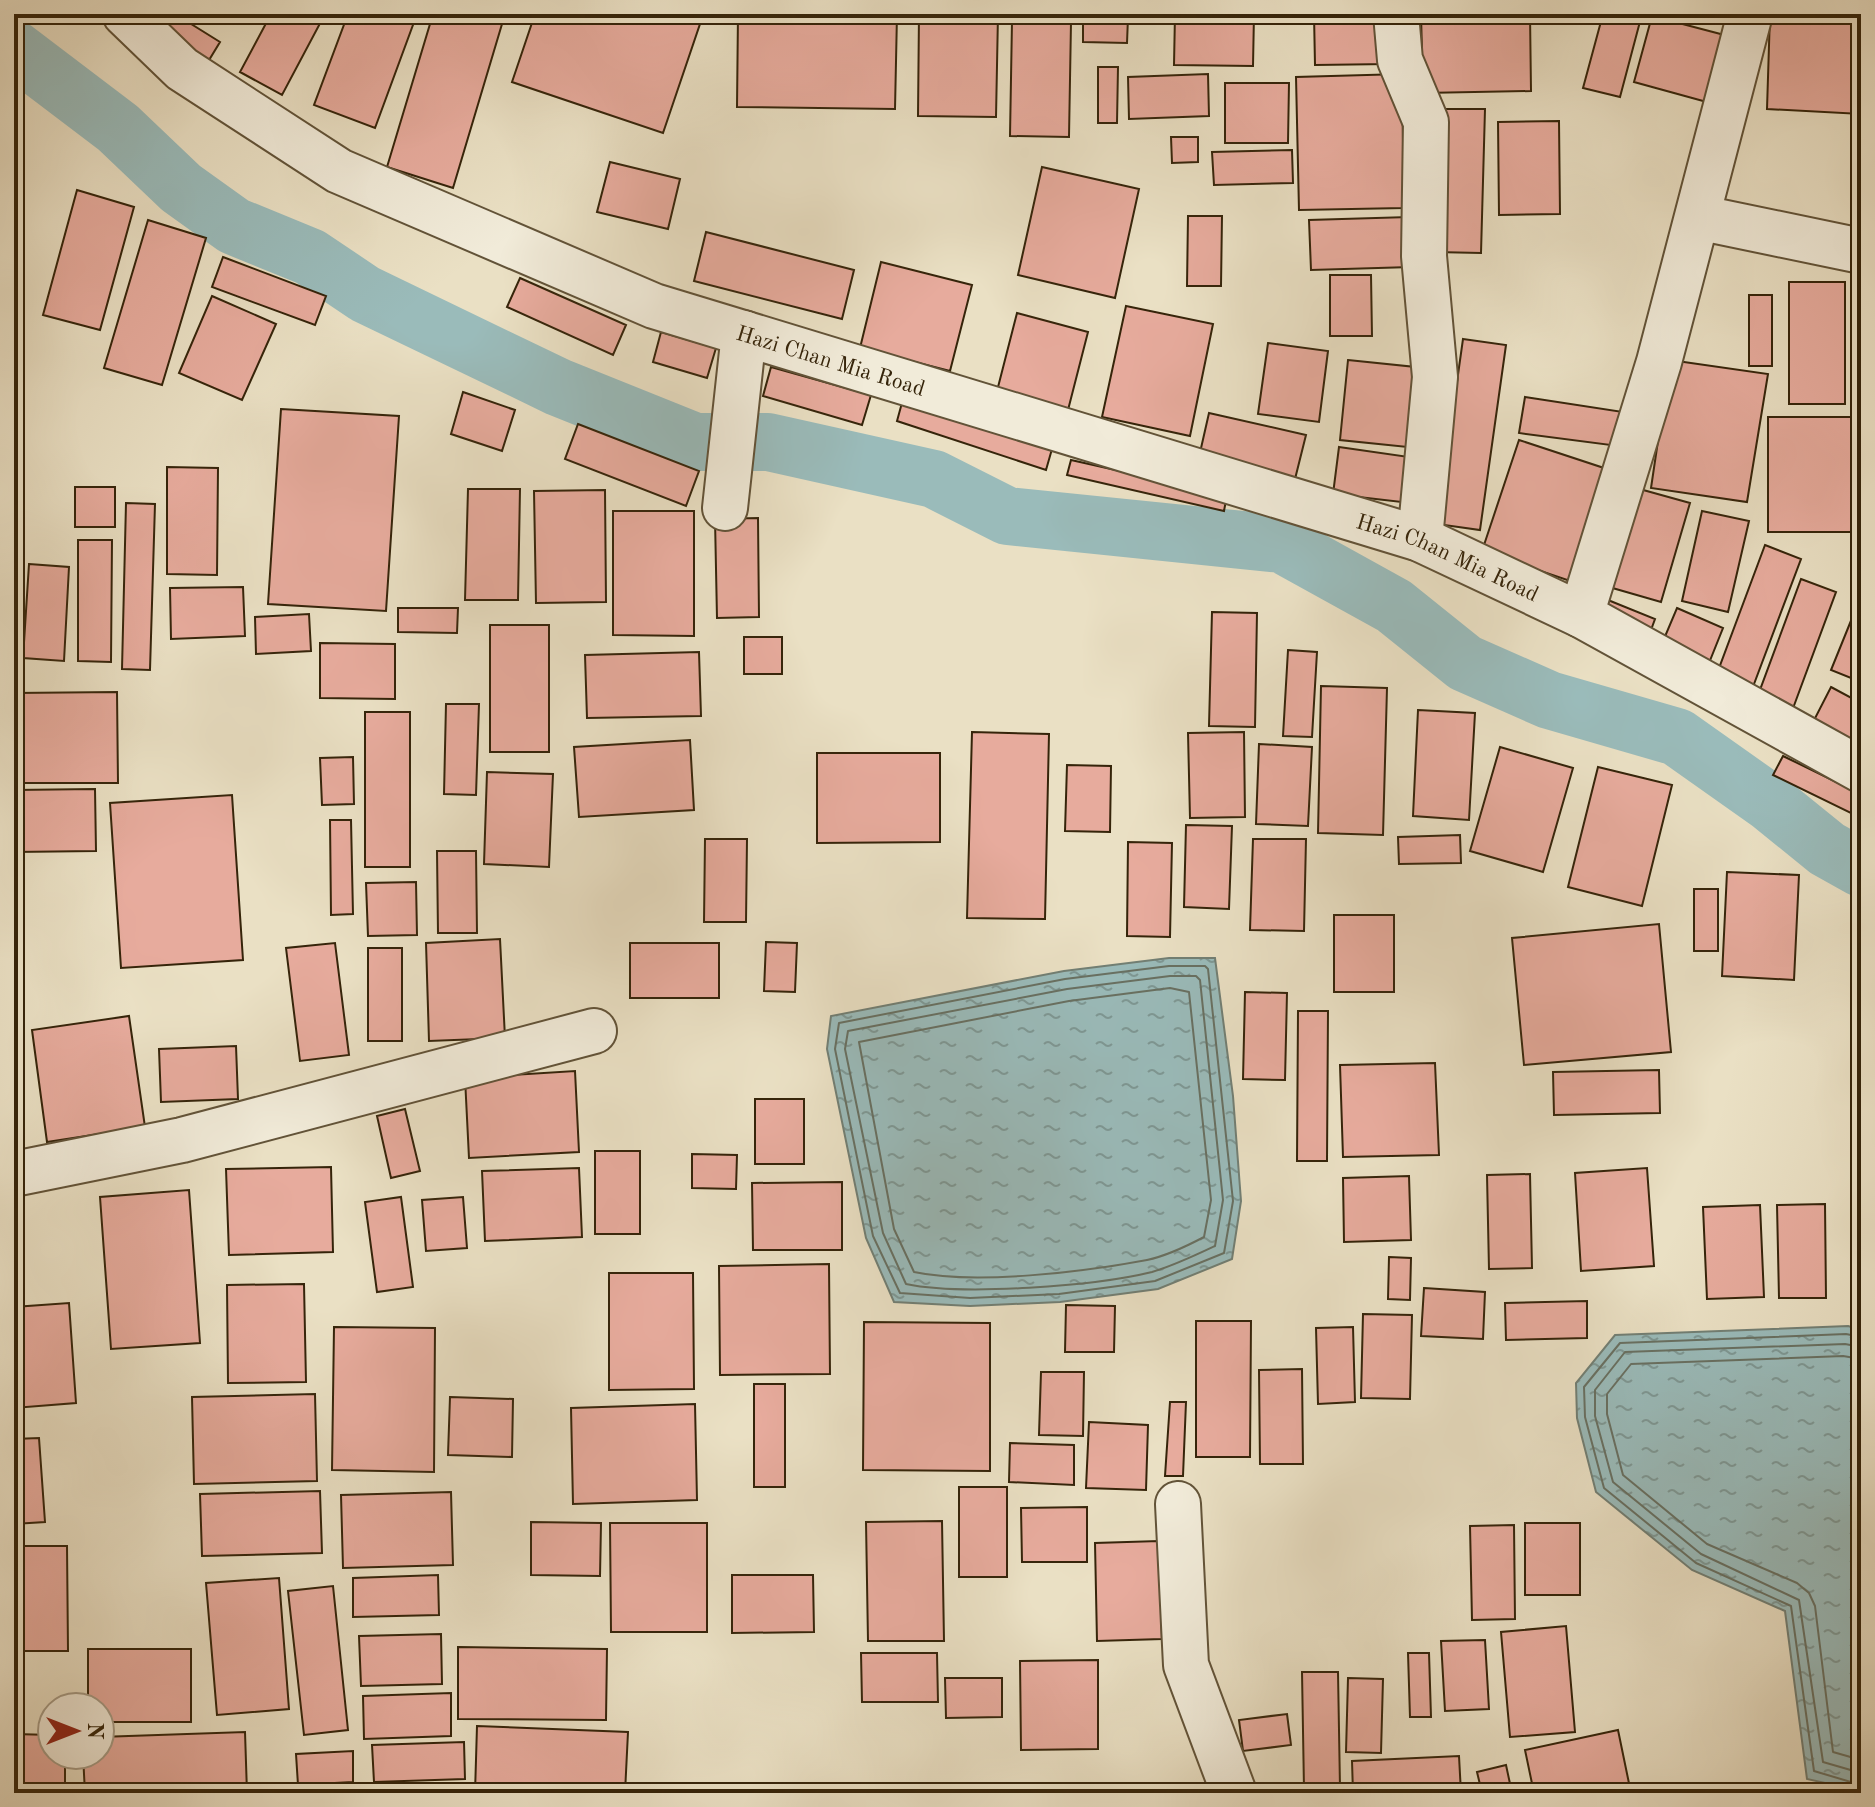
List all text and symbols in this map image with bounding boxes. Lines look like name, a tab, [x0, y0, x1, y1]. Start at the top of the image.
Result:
street label: Hazi Chan Mia Road	[733, 323, 927, 401]
street label: Hazi Chan Mia Road	[1353, 511, 1542, 606]
north arrow	[36, 1691, 116, 1771]
text: N	[83, 1723, 105, 1740]

